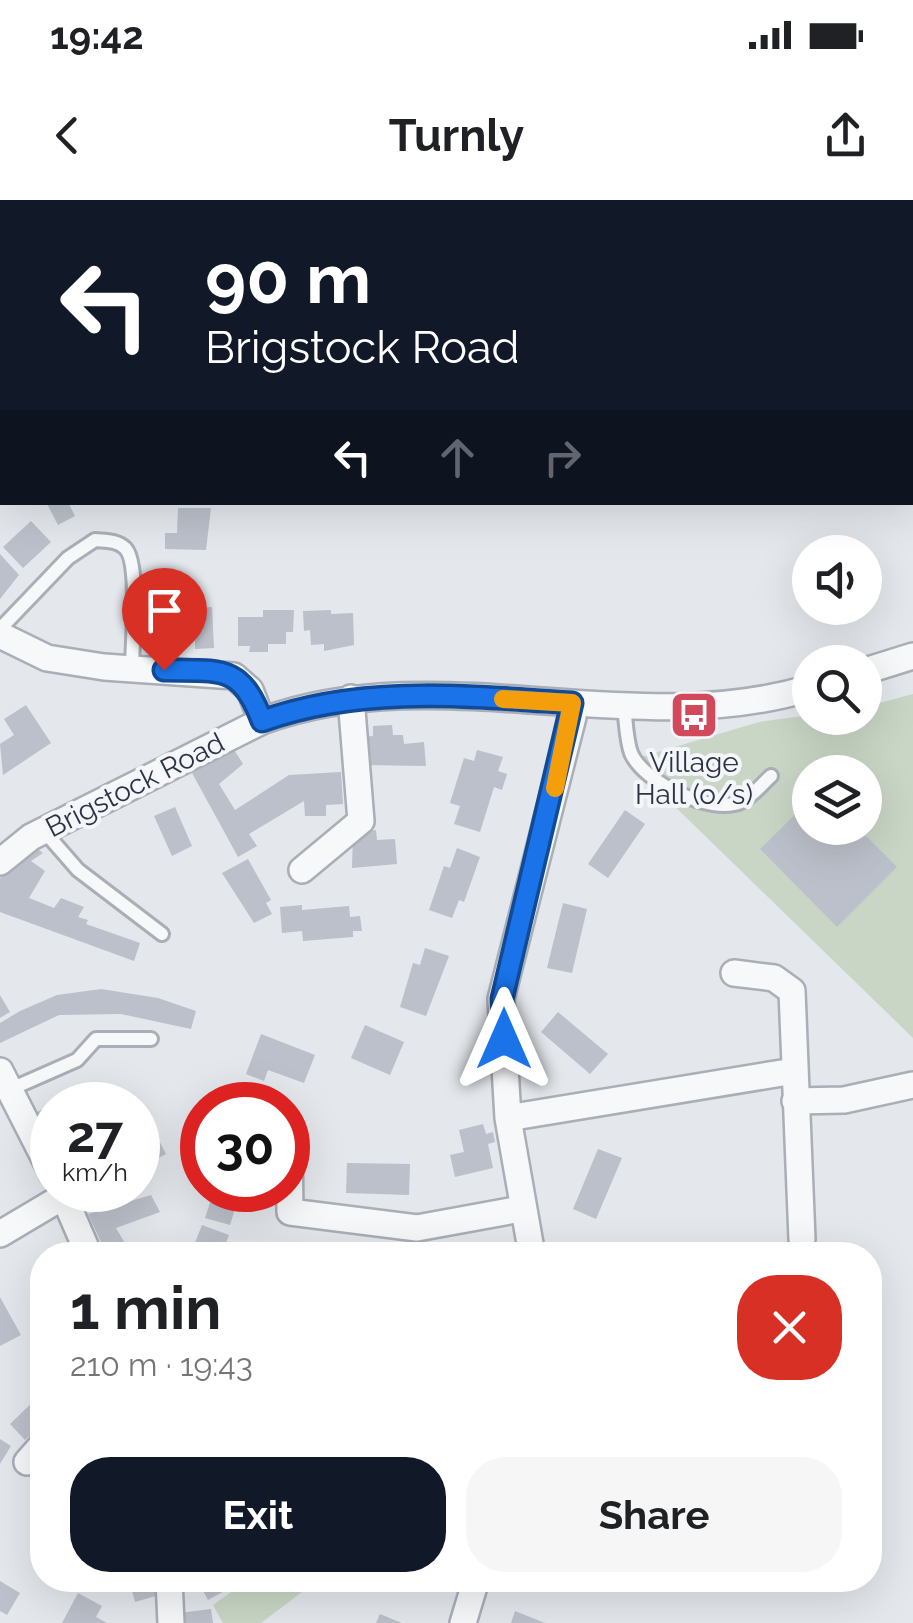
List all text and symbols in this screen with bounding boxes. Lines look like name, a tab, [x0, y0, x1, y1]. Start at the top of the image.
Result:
text: 19:42	[50, 13, 144, 58]
icon: back	[40, 108, 95, 163]
icon: share	[818, 108, 873, 163]
text: Turnly	[389, 109, 524, 162]
text: 90 m	[205, 237, 371, 319]
icon: left	[40, 240, 170, 370]
text: Brigstock Road	[205, 321, 520, 374]
icon: left	[325, 430, 380, 485]
icon: ahead	[430, 430, 485, 485]
icon: right	[535, 430, 590, 485]
map controls	[792, 535, 882, 845]
button: sound	[792, 535, 882, 625]
pin	[122, 568, 207, 671]
icon: arrive	[137, 583, 192, 638]
button: search	[792, 645, 882, 735]
bus stop icon: Village Hall (o/s)	[668, 689, 720, 741]
street label: Brigstock Road	[40, 726, 230, 844]
place label: Village Hall (o/s)	[635, 746, 753, 811]
button: layers	[792, 755, 882, 845]
position arrow	[452, 987, 556, 1091]
speed limit sign: 30	[180, 1082, 310, 1212]
text: 27	[67, 1105, 123, 1164]
text: km/h	[62, 1157, 128, 1187]
text: 1 min	[70, 1273, 221, 1343]
button: close	[737, 1275, 842, 1380]
text: 210 m · 19:43	[70, 1346, 253, 1383]
button: Exit	[70, 1457, 446, 1572]
button: Share	[466, 1457, 842, 1572]

